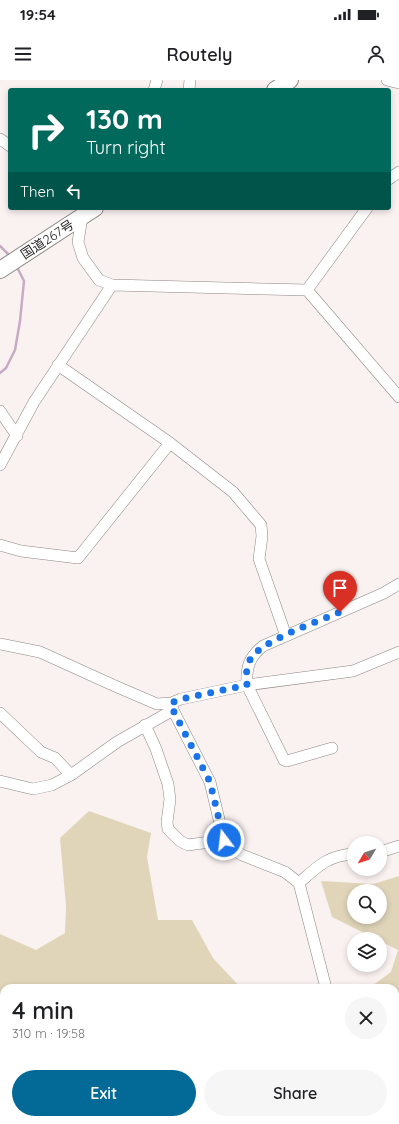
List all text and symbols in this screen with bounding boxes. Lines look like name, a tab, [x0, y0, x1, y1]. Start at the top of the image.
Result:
text: 19:54	[20, 5, 56, 24]
icon: menu	[12, 43, 34, 65]
text: Routely	[167, 43, 232, 66]
icon: person	[365, 43, 387, 65]
text: 130 m	[86, 101, 163, 136]
icon: right	[20, 104, 72, 156]
text: Turn right	[86, 136, 166, 159]
icon: left	[63, 180, 85, 202]
text: Then	[20, 182, 55, 201]
street label: 国道267号	[18, 216, 76, 262]
pin	[323, 571, 357, 612]
icon: arrive	[329, 577, 351, 599]
position arrow	[203, 819, 245, 861]
north arrow	[347, 836, 387, 876]
map controls	[347, 836, 387, 972]
button: search	[347, 884, 387, 924]
button: layers	[347, 932, 387, 972]
text: 4 min	[12, 995, 74, 1025]
button: close	[345, 997, 387, 1039]
text: 310 m · 19:58	[12, 1025, 85, 1041]
button: Exit	[12, 1070, 196, 1116]
button: Share	[204, 1070, 387, 1116]

